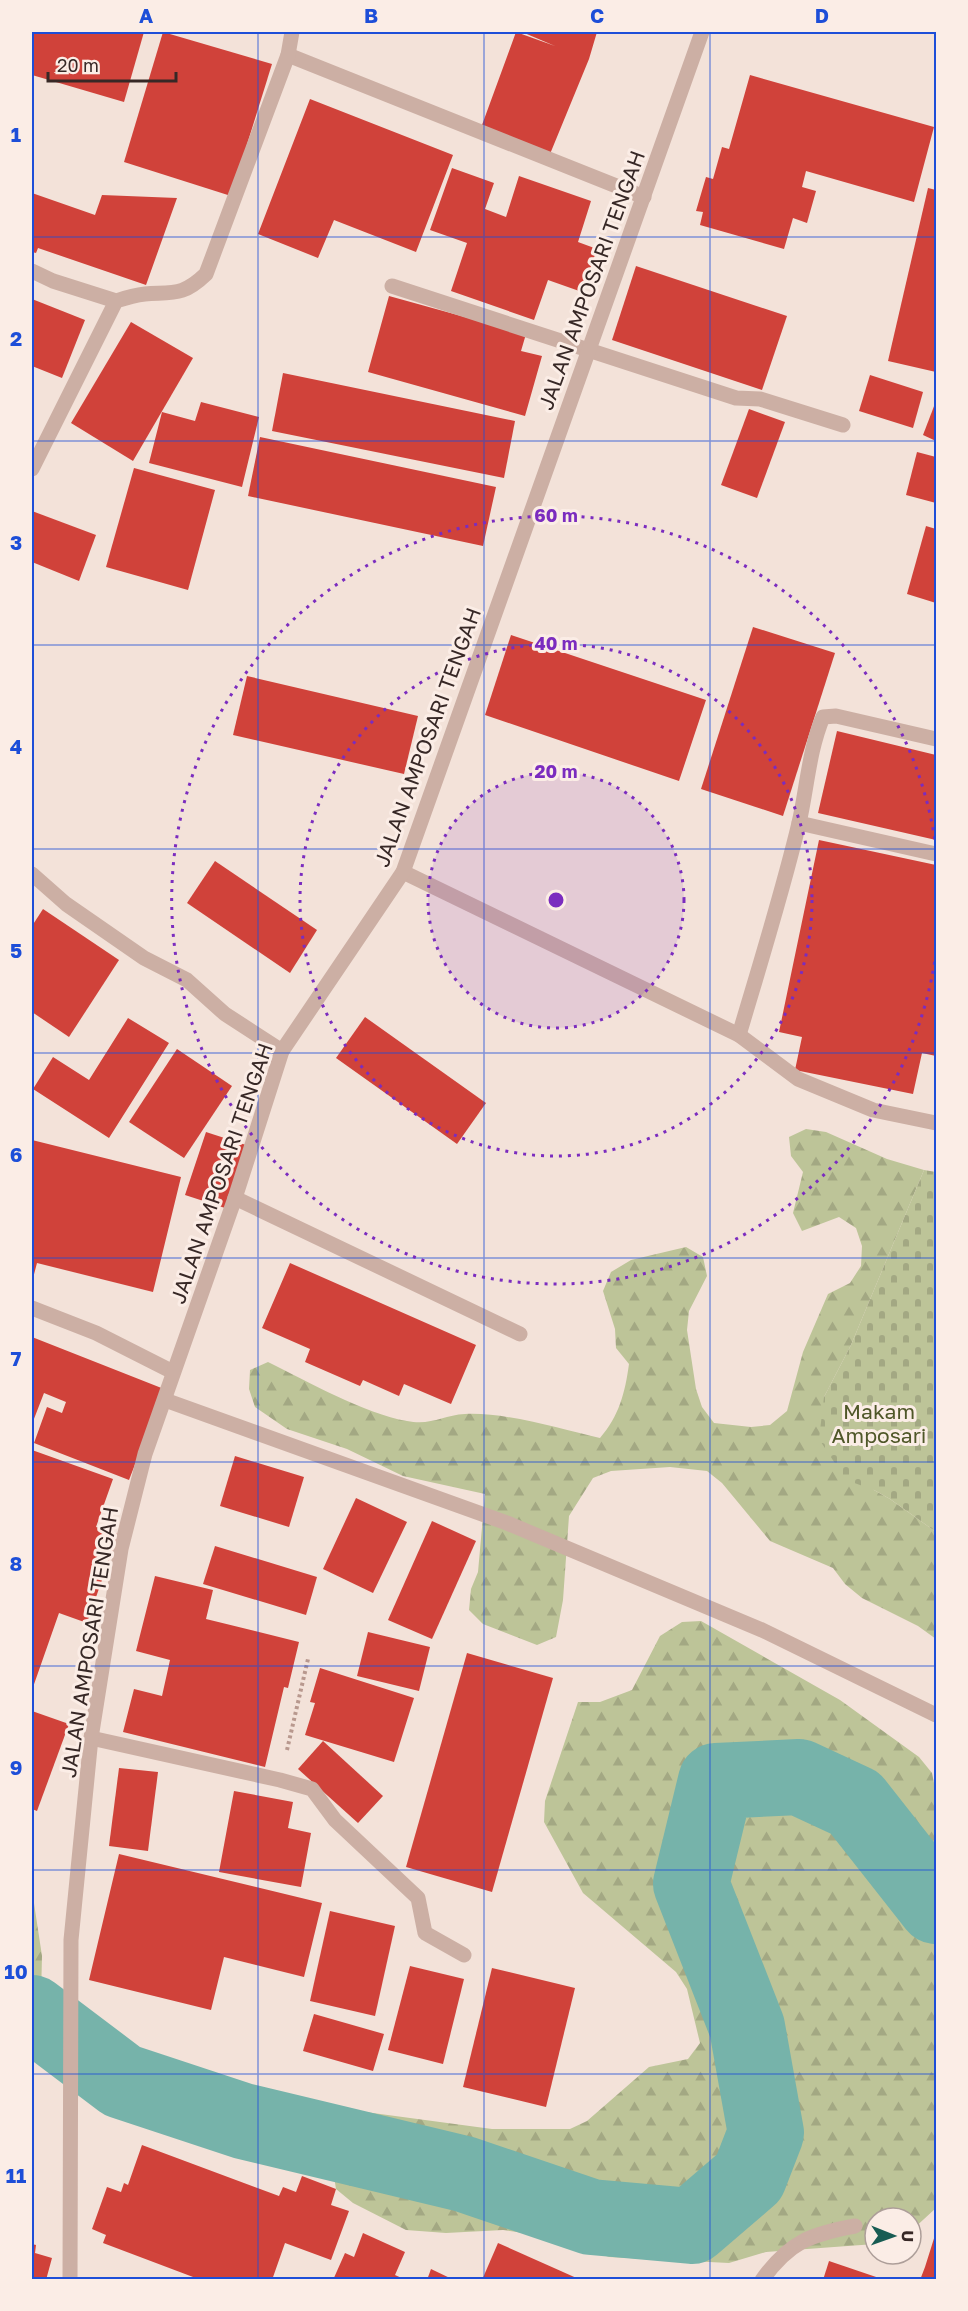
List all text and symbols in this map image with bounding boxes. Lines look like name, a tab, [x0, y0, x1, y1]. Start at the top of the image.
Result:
text: A	[139, 3, 153, 27]
text: B	[364, 3, 378, 27]
text: C	[590, 3, 604, 27]
text: D	[815, 3, 829, 27]
scale bar	[48, 45, 176, 83]
text: 20 m	[57, 54, 99, 76]
text: 1	[11, 122, 21, 146]
street label: JALAN AMPOSARI TENGAH	[532, 147, 650, 413]
text: 2	[10, 326, 22, 350]
text: 60 m	[534, 504, 578, 526]
text: 3	[10, 530, 22, 554]
street label: JALAN AMPOSARI TENGAH	[368, 604, 486, 870]
text: 40 m	[534, 632, 578, 654]
text: 4	[10, 734, 22, 758]
text: 20 m	[535, 760, 577, 782]
centre of rings	[546, 890, 566, 910]
text: 5	[10, 938, 22, 962]
street label: JALAN AMPOSARI TENGAH	[164, 1039, 278, 1307]
text: 6	[10, 1142, 22, 1166]
text: 7	[11, 1346, 22, 1370]
park label: Makam Amposari	[832, 1398, 926, 1448]
street label: JALAN AMPOSARI TENGAH	[55, 1505, 123, 1779]
text: 8	[10, 1551, 22, 1575]
text: 9	[10, 1755, 22, 1779]
text: 10	[4, 1959, 28, 1983]
text: 11	[6, 2163, 26, 2187]
north arrow	[863, 2206, 923, 2266]
text: U	[898, 2230, 918, 2242]

